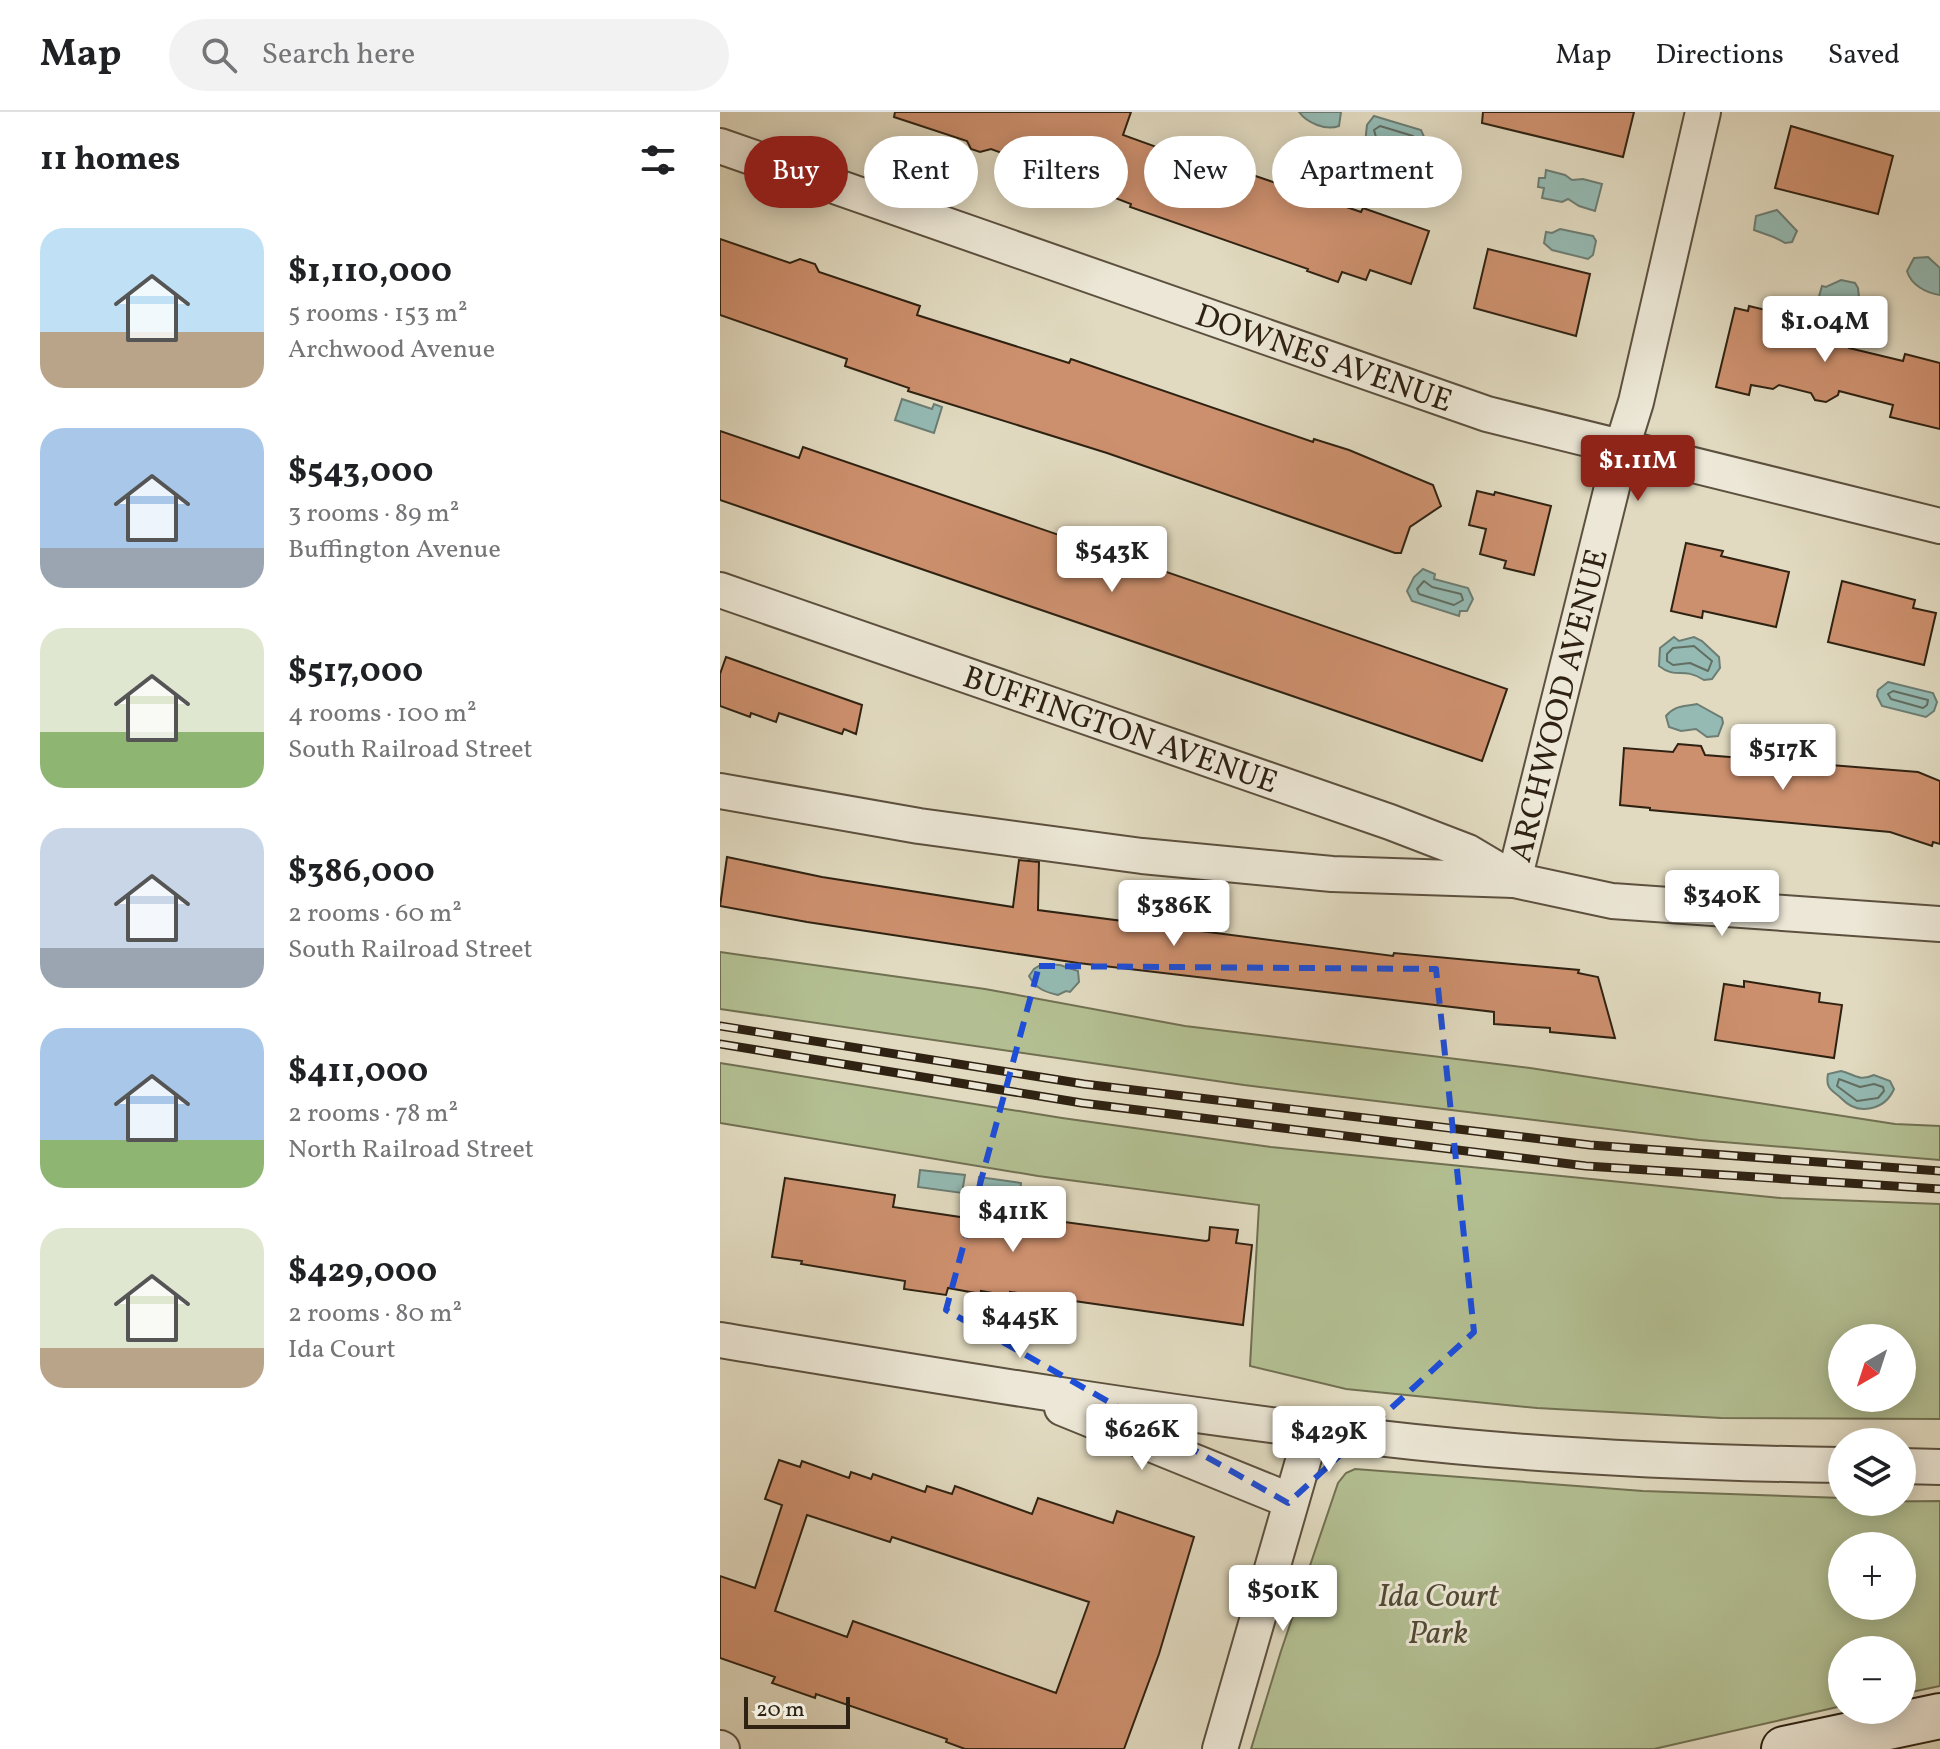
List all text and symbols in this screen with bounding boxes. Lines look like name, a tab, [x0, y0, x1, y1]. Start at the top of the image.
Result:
search box	[169, 19, 729, 91]
text: Map	[40, 29, 121, 82]
icon: search	[197, 33, 241, 77]
text: Search here	[261, 34, 415, 76]
text: Map	[1556, 36, 1612, 75]
text: Directions	[1656, 36, 1784, 75]
text: Saved	[1828, 36, 1900, 75]
chip: Buy	[744, 136, 848, 208]
chip: Rent	[864, 136, 978, 208]
chip: Filters	[994, 136, 1128, 208]
chip: New	[1144, 136, 1256, 208]
chip: Apartment	[1272, 136, 1462, 208]
text: 11 homes	[40, 137, 180, 184]
icon: filters	[636, 138, 680, 182]
text: $1,110,000	[288, 249, 452, 296]
icon: home	[104, 260, 200, 356]
street label: DOWNES AVENUE	[1189, 295, 1457, 425]
text: 5 rooms · 153 m²	[288, 296, 468, 332]
pin: $1.04M	[1760, 296, 1890, 364]
text: $1.04M	[1781, 304, 1869, 340]
text: Archwood Avenue	[288, 332, 495, 368]
pin: $1.11M	[1573, 435, 1703, 503]
text: $1.11M	[1599, 443, 1677, 479]
text: $543,000	[288, 449, 433, 496]
icon: home	[104, 460, 200, 556]
text: 3 rooms · 89 m²	[288, 496, 459, 532]
pin: $543K	[1056, 526, 1168, 594]
text: Buffington Avenue	[288, 532, 501, 568]
text: $543K	[1075, 534, 1149, 570]
street label: ARCHWOOD AVENUE	[1500, 545, 1621, 867]
text: $517,000	[288, 649, 423, 696]
street label: BUFFINGTON AVENUE	[956, 657, 1283, 806]
icon: home	[104, 660, 200, 756]
text: 4 rooms · 100 m²	[288, 696, 477, 732]
pin: $517K	[1727, 724, 1839, 792]
text: South Railroad Street	[288, 732, 533, 768]
text: $517K	[1749, 732, 1817, 768]
text: $386,000	[288, 849, 435, 896]
icon: home	[104, 860, 200, 956]
pin: $340K	[1666, 870, 1778, 938]
text: $340K	[1683, 878, 1761, 914]
pin: $386K	[1118, 880, 1230, 948]
text: $386K	[1136, 888, 1212, 924]
text: 2 rooms · 60 m²	[288, 896, 462, 932]
text: South Railroad Street	[288, 932, 533, 968]
text: $411,000	[288, 1049, 428, 1096]
icon: home	[104, 1060, 200, 1156]
text: 2 rooms · 78 m²	[288, 1096, 458, 1132]
text: North Railroad Street	[288, 1132, 534, 1168]
pin: $411K	[957, 1186, 1069, 1254]
text: $411K	[978, 1194, 1048, 1230]
text: $429,000	[288, 1249, 437, 1296]
icon: home	[104, 1260, 200, 1356]
pin: $445K	[964, 1292, 1076, 1360]
text: 2 rooms · 80 m²	[288, 1296, 462, 1332]
text: $445K	[982, 1300, 1058, 1336]
north arrow	[1828, 1324, 1916, 1412]
map controls	[1828, 1324, 1916, 1724]
text: Ida Court	[288, 1332, 396, 1368]
pin: $626K	[1086, 1404, 1198, 1472]
pin: $429K	[1273, 1406, 1385, 1474]
text: $626K	[1104, 1412, 1180, 1448]
text: $429K	[1291, 1414, 1367, 1450]
button: layers	[1828, 1428, 1916, 1516]
button: +	[1828, 1532, 1916, 1620]
pin: $501K	[1227, 1565, 1339, 1633]
text: $501K	[1247, 1573, 1319, 1609]
park label: Ida Court Park	[1378, 1576, 1499, 1657]
button: −	[1828, 1636, 1916, 1724]
scale bar	[744, 1693, 850, 1729]
text: 20 m	[756, 1695, 805, 1726]

